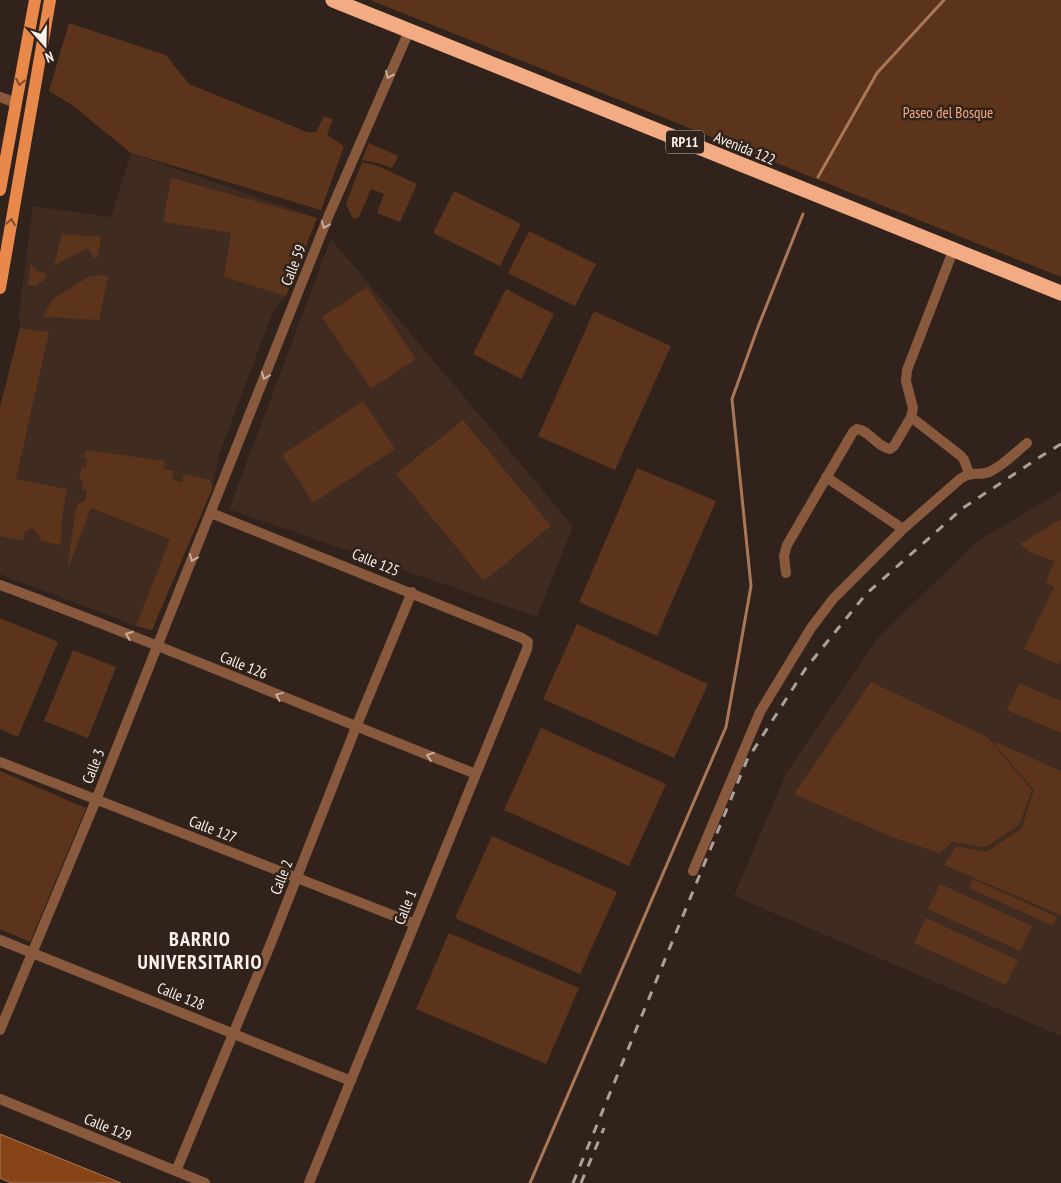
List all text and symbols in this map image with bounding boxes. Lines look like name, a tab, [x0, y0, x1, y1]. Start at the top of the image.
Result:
north arrow	[20, 20, 70, 70]
text: N	[43, 47, 56, 67]
one-way arrow	[386, 70, 396, 79]
one-way arrow	[15, 78, 25, 87]
park label: Paseo del Bosque	[903, 103, 993, 122]
street label: Avenida 122	[712, 127, 778, 169]
road number: RP11	[666, 130, 704, 154]
one-way arrow	[6, 218, 16, 227]
one-way arrow	[321, 220, 332, 229]
street label: Calle 59	[276, 242, 310, 288]
one-way arrow	[261, 371, 272, 380]
street label: Calle 125	[350, 544, 402, 580]
one-way arrow	[188, 553, 199, 562]
one-way arrow	[125, 630, 134, 641]
street label: Calle 126	[218, 647, 271, 683]
one-way arrow	[276, 692, 284, 702]
street label: Calle 3	[77, 746, 109, 786]
one-way arrow	[427, 752, 435, 762]
street label: Calle 127	[187, 811, 239, 847]
street label: Calle 2	[265, 857, 297, 897]
street label: Calle 1	[389, 887, 421, 927]
district label: BARRIO UNIVERSITARIO	[137, 926, 263, 975]
street label: Calle 128	[155, 978, 207, 1014]
street label: Calle 129	[82, 1109, 134, 1145]

